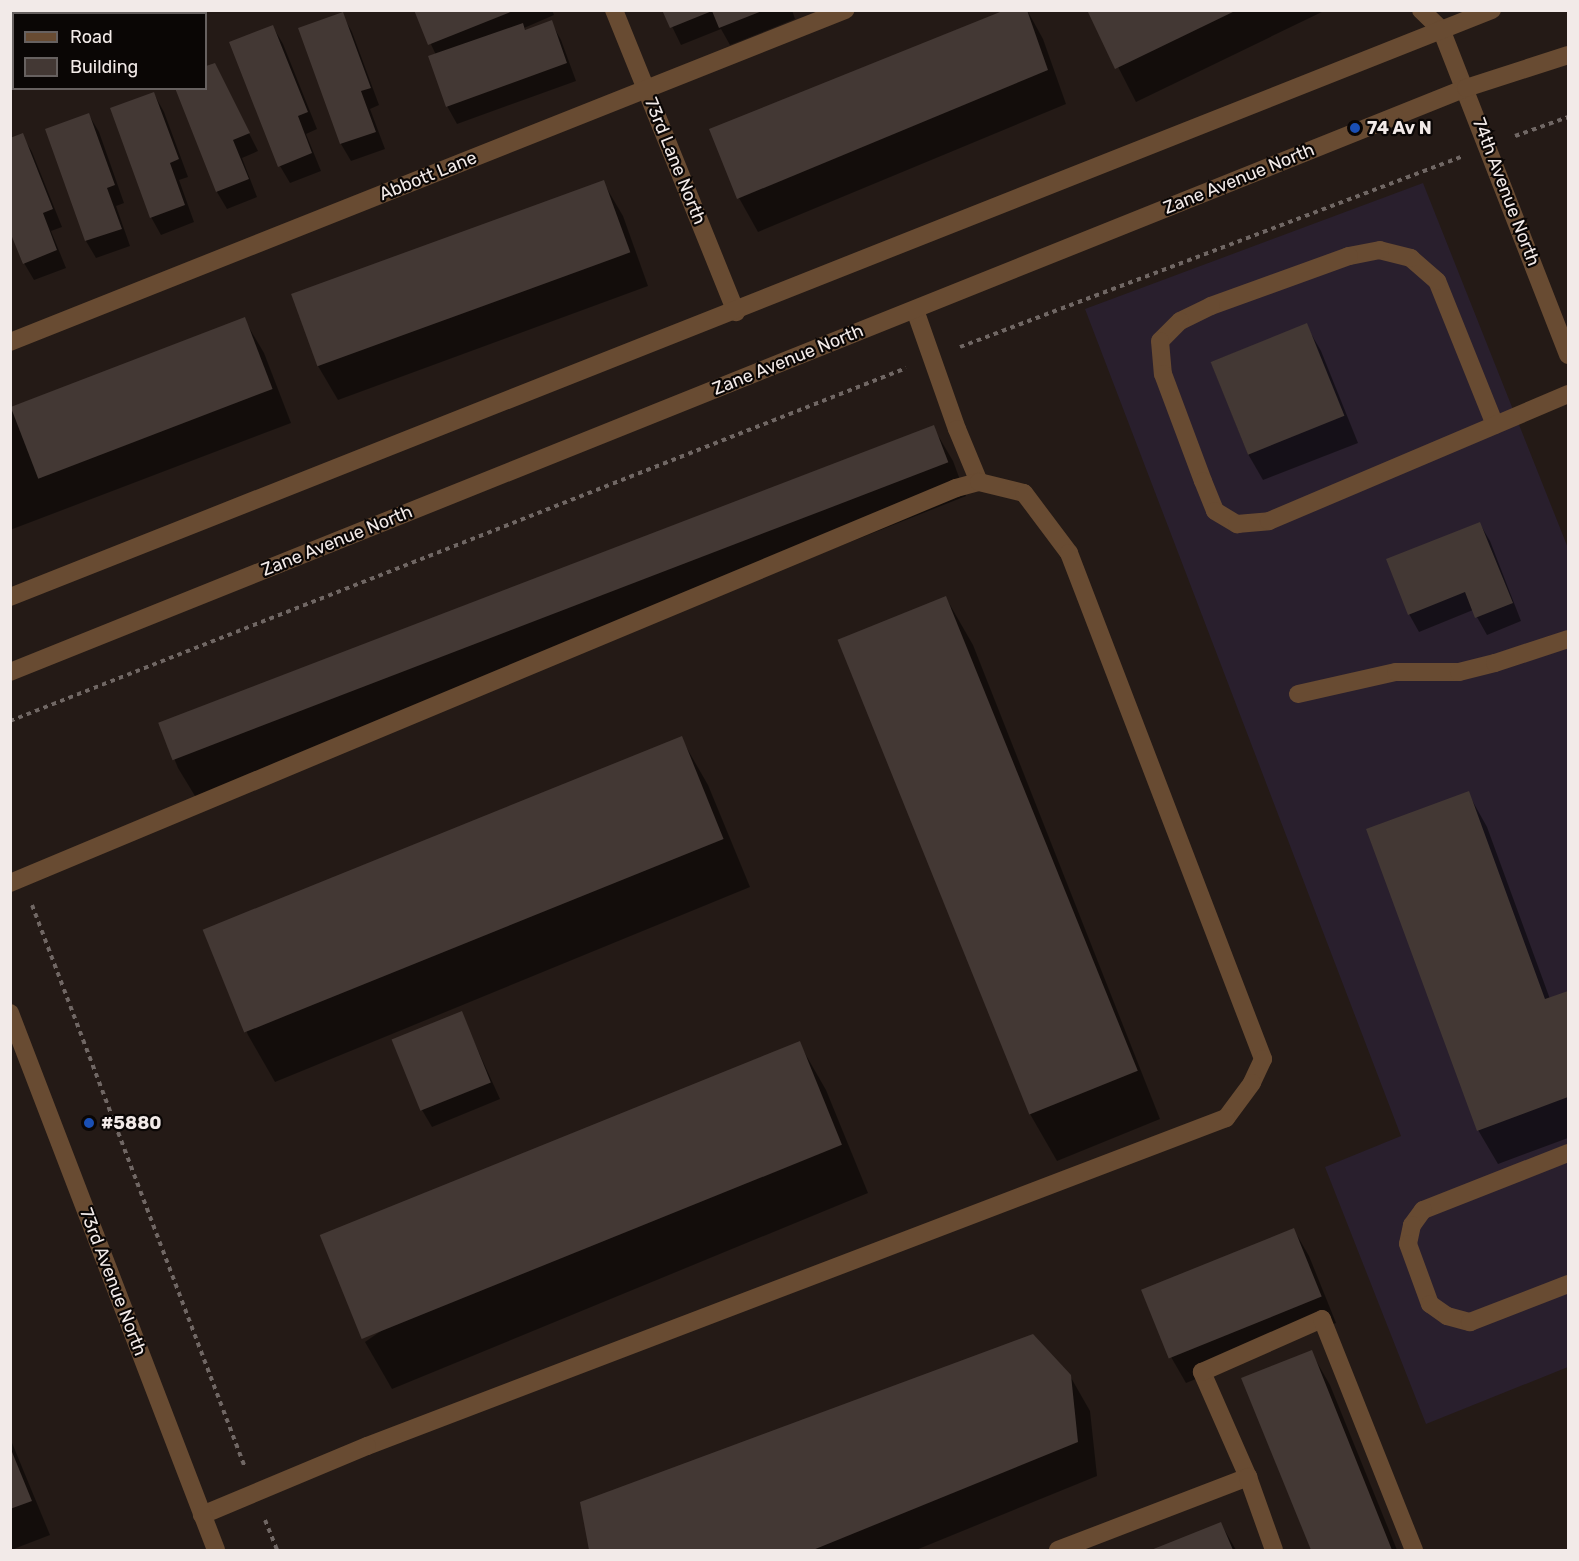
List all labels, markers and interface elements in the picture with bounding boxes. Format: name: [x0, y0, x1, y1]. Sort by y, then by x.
legend: [12, 12, 207, 90]
text: Road: [70, 26, 113, 48]
text: Building: [70, 56, 138, 78]
street label: 73rd Lane North: [640, 94, 710, 228]
street label: 74th Avenue North: [1468, 115, 1544, 269]
place label: 74 Av N: [1367, 117, 1433, 139]
marker: 74 Av N: [1348, 121, 1362, 135]
street label: Zane Avenue North: [1160, 139, 1318, 219]
street label: Abbott Lane: [376, 147, 480, 205]
street label: Zane Avenue North: [709, 320, 867, 400]
street label: Zane Avenue North: [258, 501, 416, 581]
place label: #5880: [101, 1112, 162, 1134]
marker: #5880: [82, 1116, 96, 1130]
street label: 73rd Avenue North: [75, 1205, 151, 1359]

